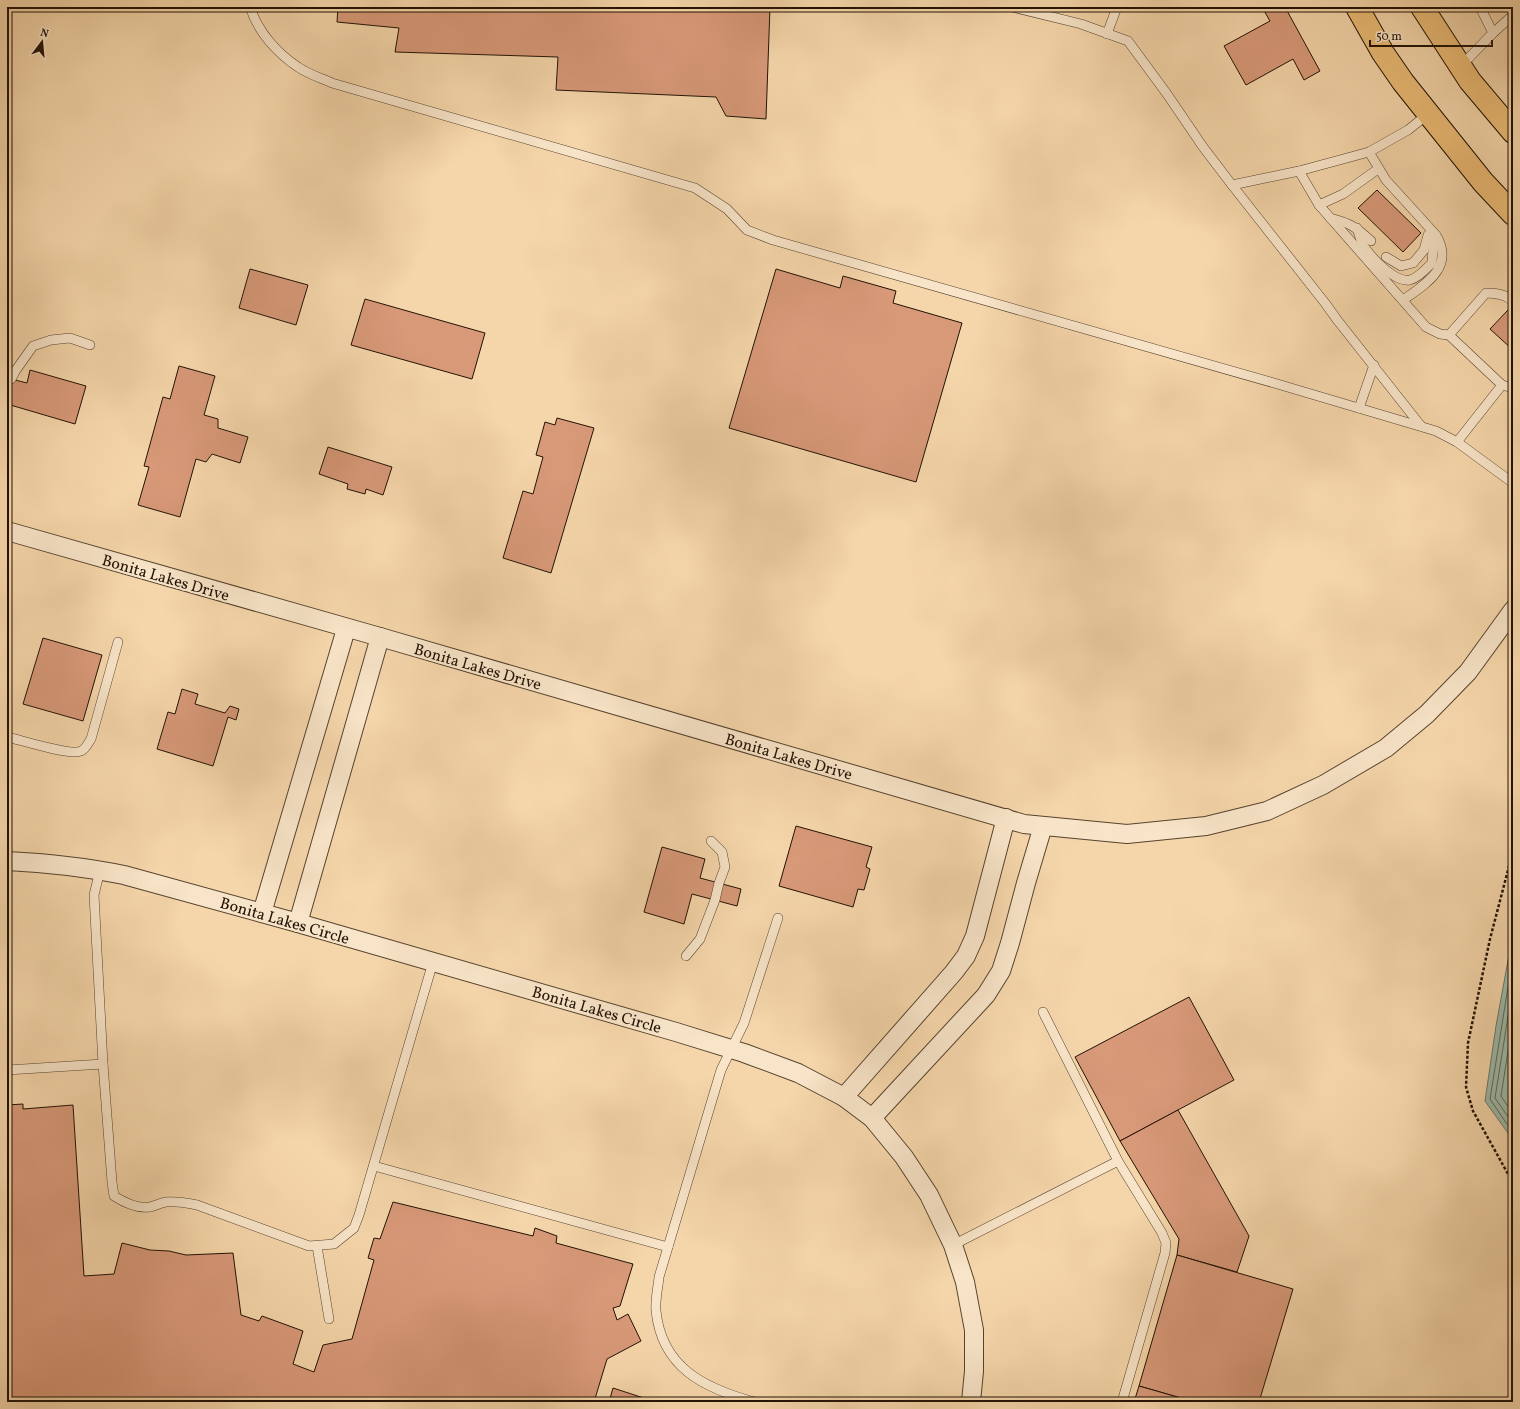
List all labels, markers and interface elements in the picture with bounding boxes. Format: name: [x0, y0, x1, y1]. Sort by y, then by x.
north arrow: [22, 22, 62, 62]
scale bar: [1370, 22, 1492, 48]
text: N: [38, 26, 50, 42]
text: 50 m: [1376, 29, 1402, 45]
street label: Bonita Lakes Drive: [99, 550, 232, 608]
street label: Bonita Lakes Drive: [411, 639, 544, 697]
street label: Bonita Lakes Drive: [722, 729, 855, 787]
street label: Bonita Lakes Circle: [217, 893, 352, 951]
street label: Bonita Lakes Circle: [529, 982, 664, 1040]

